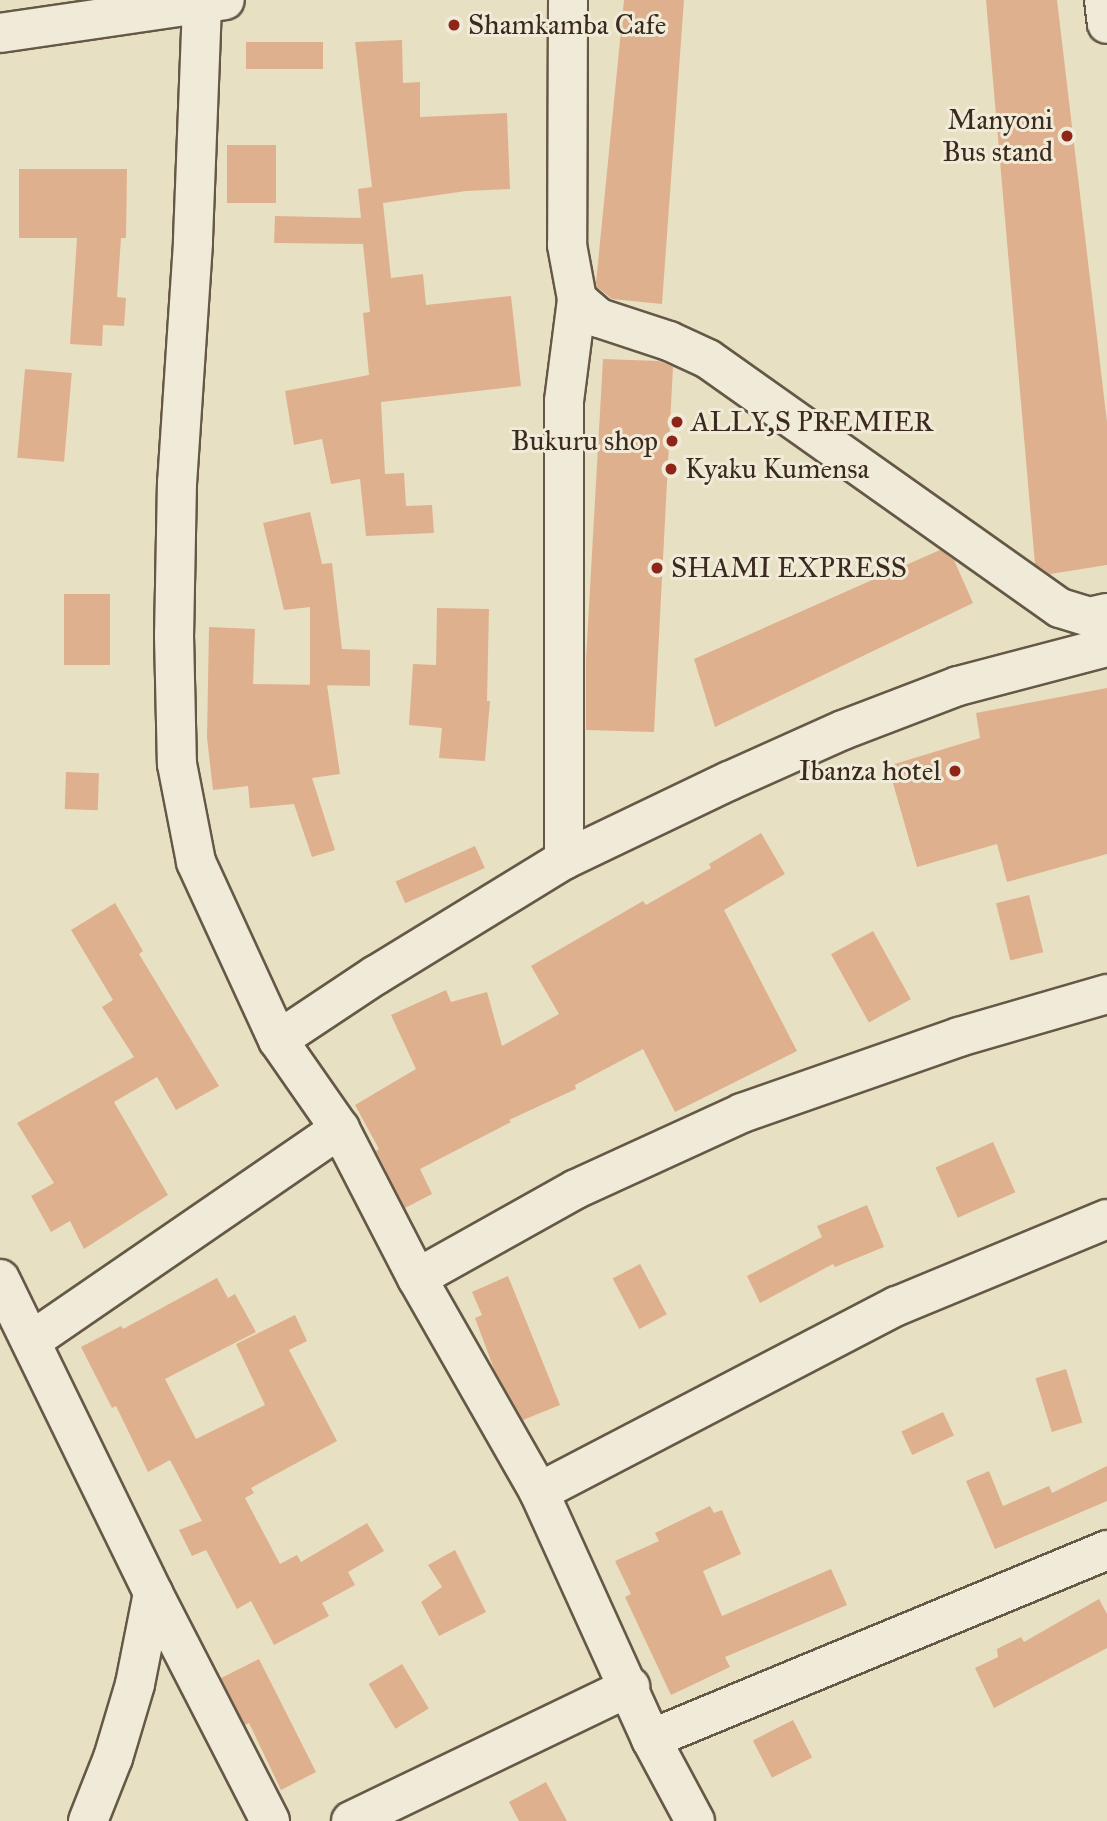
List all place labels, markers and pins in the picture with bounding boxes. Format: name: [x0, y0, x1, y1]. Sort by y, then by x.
place label: Shamkamba Cafe: [468, 8, 666, 42]
marker: Shamkamba Cafe: [446, 17, 462, 33]
place label: Manyoni Bus stand: [942, 103, 1053, 169]
marker: Manyoni Bus stand: [1059, 128, 1075, 144]
place label: ALLY,S PREMIER: [691, 405, 933, 439]
marker: ALLY,S PREMIER: [669, 414, 685, 430]
place label: Bukuru shop: [511, 424, 658, 458]
marker: Bukuru shop: [664, 433, 680, 449]
place label: Kyaku Kumensa: [685, 452, 869, 486]
marker: Kyaku Kumensa: [663, 461, 679, 477]
place label: SHAMI EXPRESS: [671, 551, 907, 585]
marker: SHAMI EXPRESS: [649, 560, 665, 576]
place label: Ibanza hotel: [799, 754, 941, 788]
marker: Ibanza hotel: [947, 763, 963, 779]

